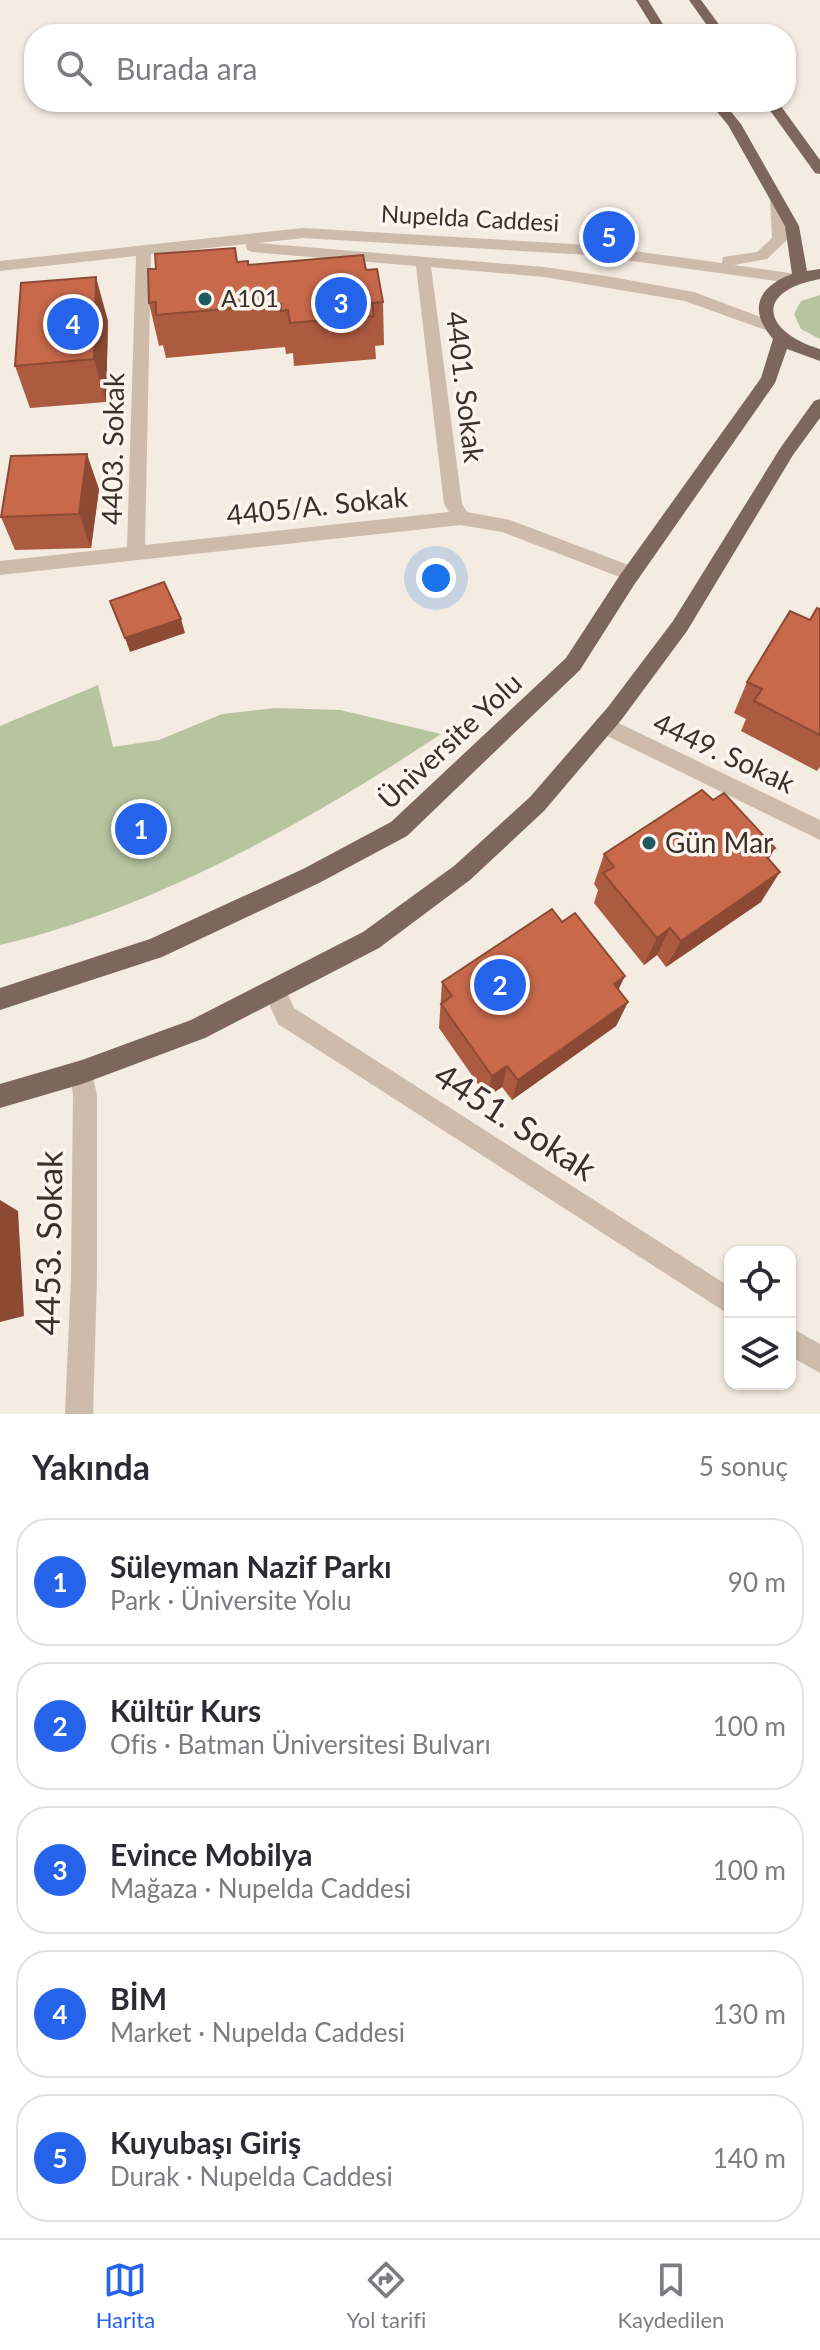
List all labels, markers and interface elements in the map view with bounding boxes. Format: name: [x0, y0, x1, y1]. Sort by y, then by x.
search box: [24, 24, 796, 112]
icon: search: [52, 46, 96, 90]
text: Burada ara: [116, 50, 257, 86]
street label: Nupelda Caddesi: [380, 198, 560, 237]
pin: 5: [583, 207, 635, 267]
pin: 3: [315, 273, 367, 333]
place label: A101: [221, 283, 279, 312]
marker: A101: [196, 290, 214, 308]
pin: 4: [47, 294, 99, 354]
street label: 4401. Sokak: [440, 309, 492, 465]
street label: 4403. Sokak: [94, 372, 130, 525]
street label: 4405/A. Sokak: [225, 479, 410, 531]
your location: [416, 558, 456, 598]
street label: Üniversite Yolu: [371, 665, 528, 815]
street label: 4449. Sokak: [648, 705, 801, 800]
pin: 1: [115, 799, 167, 859]
place label: Gün Mar: [665, 825, 773, 859]
marker: Gün Mar: [640, 834, 658, 852]
pin: 2: [474, 955, 526, 1015]
street label: 4451. Sokak: [427, 1053, 605, 1189]
street label: 4453. Sokak: [25, 1150, 70, 1336]
map controls: [724, 1246, 796, 1390]
button: locate: [724, 1246, 796, 1318]
button: layers: [724, 1318, 796, 1390]
text: Yakında: [32, 1446, 150, 1487]
text: 5 sonuç: [699, 1450, 788, 1482]
text: Süleyman Nazif Parkı: [110, 1548, 392, 1584]
text: 1: [52, 1566, 68, 1598]
text: 90 m: [728, 1566, 786, 1598]
text: Park · Üniversite Yolu: [110, 1584, 351, 1616]
text: Kültür Kurs: [110, 1692, 261, 1728]
text: 2: [52, 1710, 68, 1742]
text: 100 m: [713, 1710, 786, 1742]
text: Ofis · Batman Üniversitesi Bulvarı: [110, 1728, 491, 1760]
text: Evince Mobilya: [110, 1836, 313, 1872]
text: 3: [52, 1854, 68, 1886]
text: 100 m: [713, 1854, 786, 1886]
text: Mağaza · Nupelda Caddesi: [110, 1872, 411, 1904]
text: BİM: [110, 1980, 167, 2016]
text: 4: [52, 1998, 68, 2030]
text: 130 m: [713, 1998, 786, 2030]
text: Market · Nupelda Caddesi: [110, 2016, 405, 2048]
text: Kuyubaşı Giriş: [110, 2124, 301, 2160]
text: 5: [52, 2142, 68, 2174]
text: 140 m: [713, 2142, 786, 2174]
text: Durak · Nupelda Caddesi: [110, 2160, 393, 2192]
tab: Harita: [96, 2258, 155, 2333]
tab: Yol tarifi: [346, 2258, 426, 2333]
tab: Kaydedilen: [617, 2258, 724, 2333]

